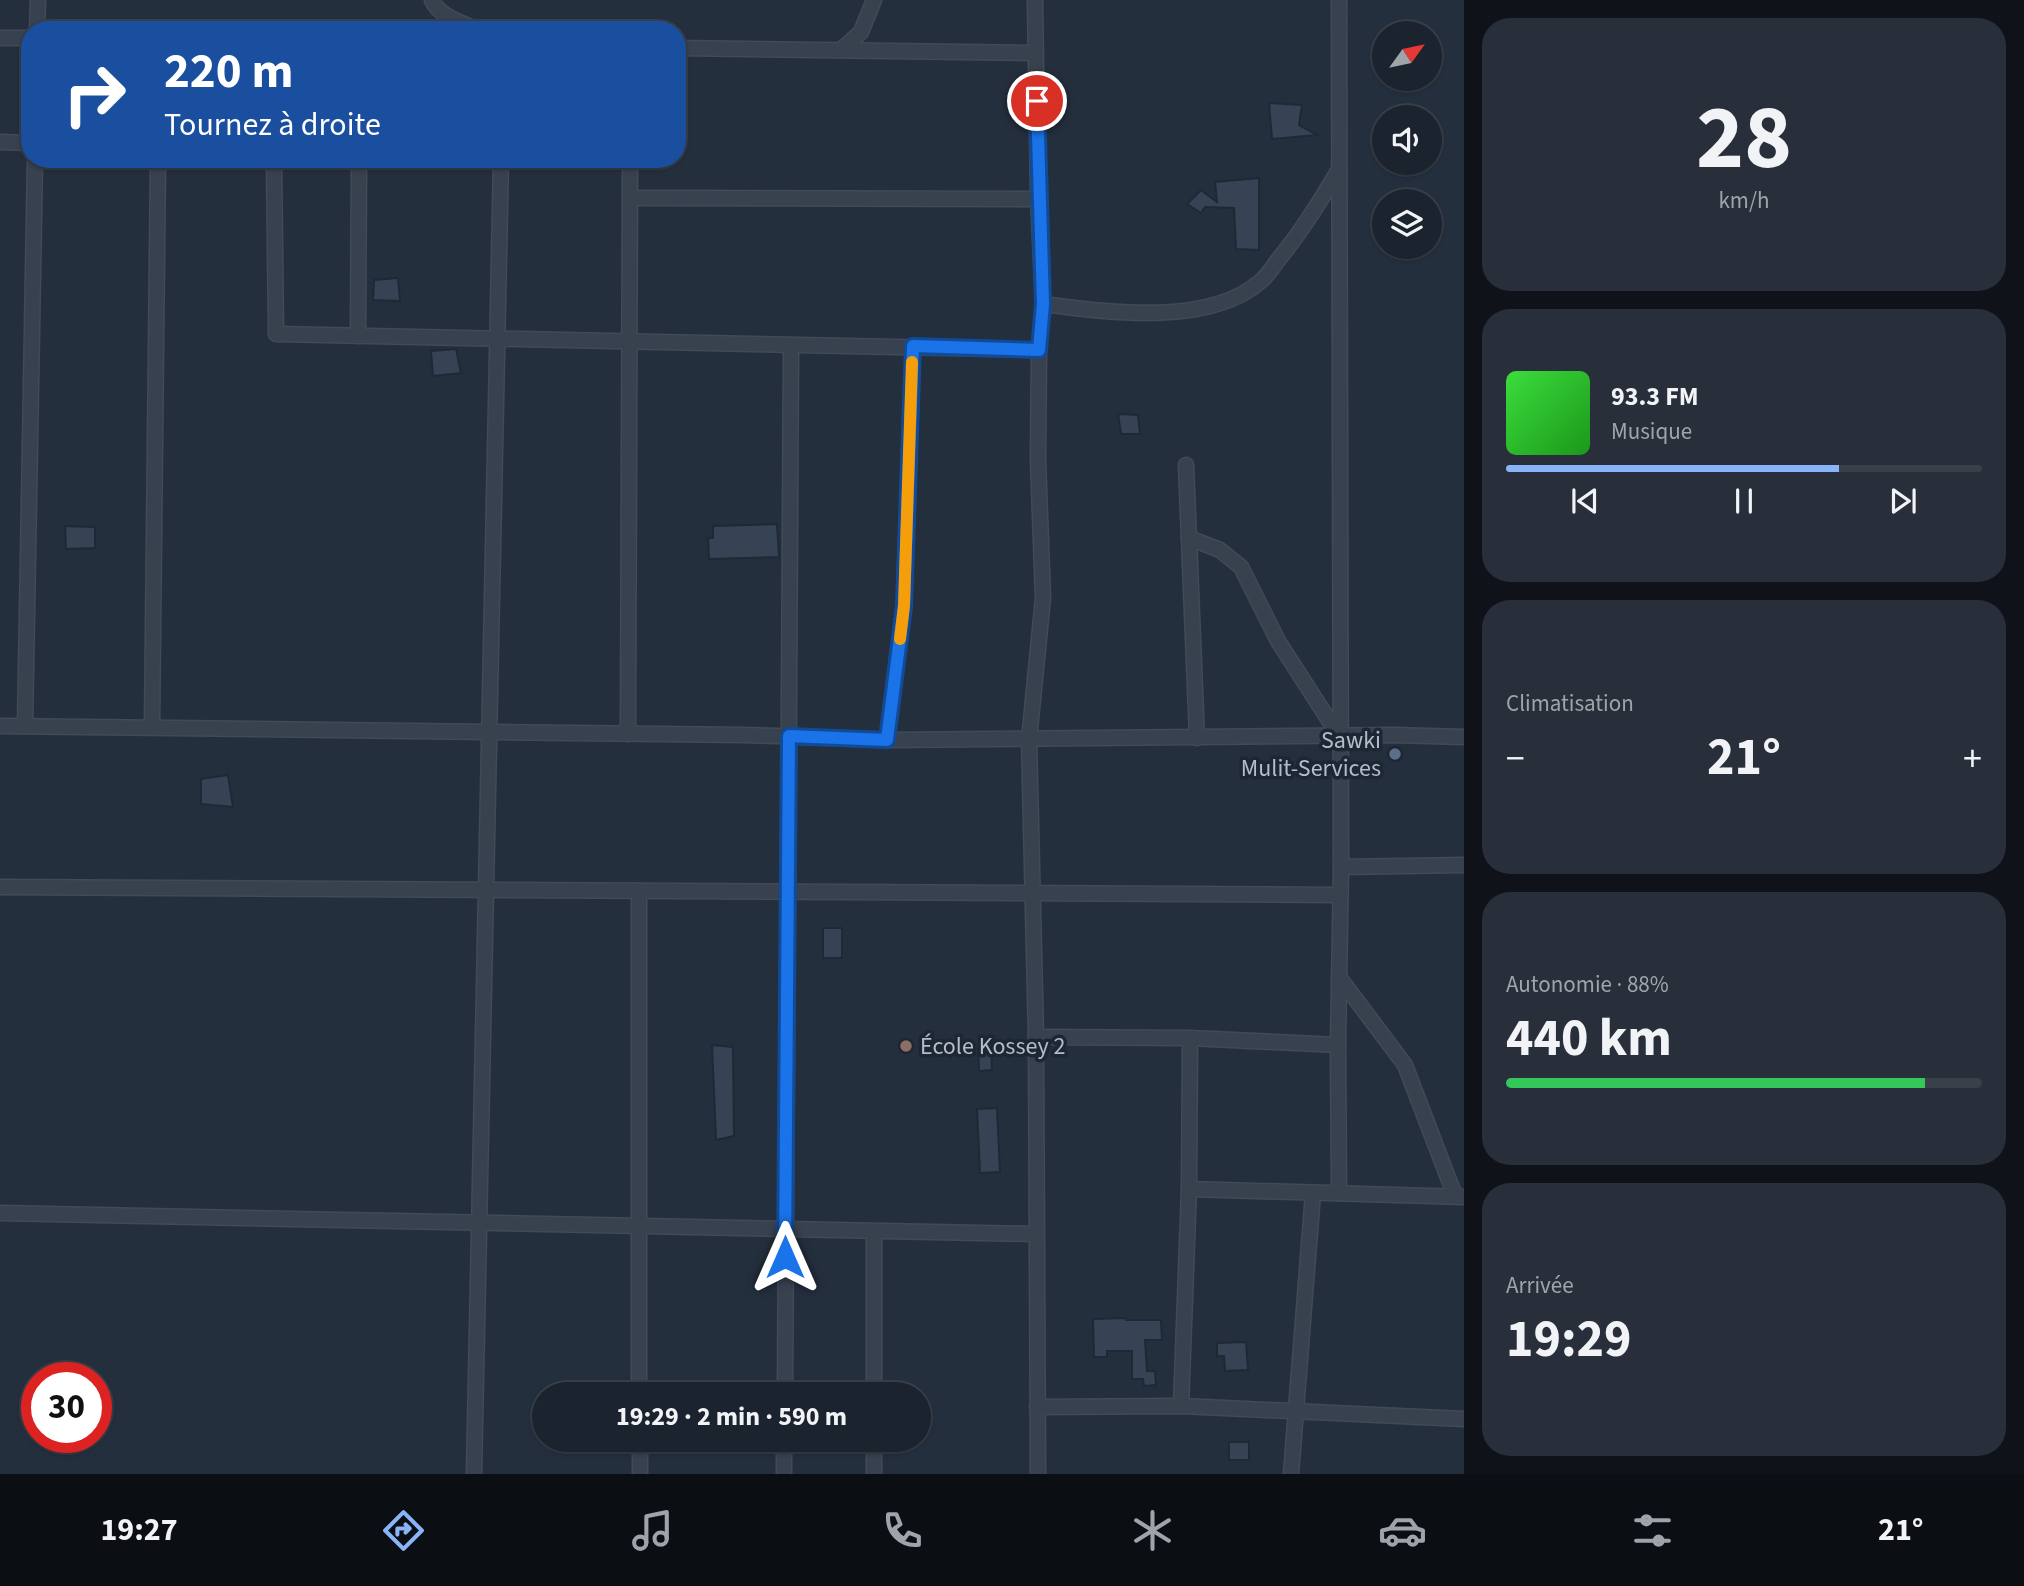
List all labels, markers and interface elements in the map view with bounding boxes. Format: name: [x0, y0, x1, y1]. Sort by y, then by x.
north arrow: [1372, 21, 1442, 91]
map controls: [1372, 21, 1442, 259]
text: 220 m: [164, 37, 293, 107]
icon: right: [49, 49, 140, 140]
pin: [1007, 71, 1067, 131]
text: 28: [1696, 74, 1792, 203]
icon: arrive: [1018, 82, 1056, 120]
text: Tournez à droite: [164, 102, 381, 148]
button: sound: [1372, 105, 1442, 175]
text: km/h: [1718, 184, 1770, 217]
button: layers: [1372, 189, 1442, 259]
text: 93.3 FM: [1611, 378, 1699, 415]
text: Musique: [1611, 415, 1692, 448]
icon: previous: [1566, 482, 1604, 520]
icon: pause: [1725, 482, 1763, 520]
icon: next: [1884, 482, 1922, 520]
text: Climatisation: [1506, 687, 1634, 720]
text: 21°: [1707, 721, 1781, 795]
place label: Sawki Mulit-Services: [1241, 723, 1381, 786]
text: −: [1506, 732, 1525, 786]
text: +: [1963, 732, 1982, 786]
marker: Sawki Mulit-Services: [1387, 746, 1403, 762]
text: Autonomie · 88%: [1506, 968, 1669, 1001]
text: 440 km: [1506, 1002, 1672, 1076]
place label: École Kossey 2: [920, 1029, 1065, 1064]
marker: École Kossey 2: [898, 1038, 914, 1054]
position arrow: [748, 1220, 822, 1294]
text: Arrivée: [1506, 1269, 1574, 1302]
text: 19:29: [1506, 1303, 1631, 1377]
speed limit sign: 30: [21, 1362, 112, 1453]
text: 19:29 · 2 min · 590 m: [616, 1398, 847, 1435]
icon: directions: [379, 1506, 428, 1555]
icon: music: [628, 1506, 677, 1555]
icon: phone: [878, 1506, 927, 1555]
icon: climate: [1128, 1506, 1177, 1555]
icon: car: [1378, 1506, 1427, 1555]
icon: filters: [1628, 1506, 1677, 1555]
text: 19:27: [100, 1507, 178, 1553]
text: 21°: [1878, 1507, 1923, 1553]

